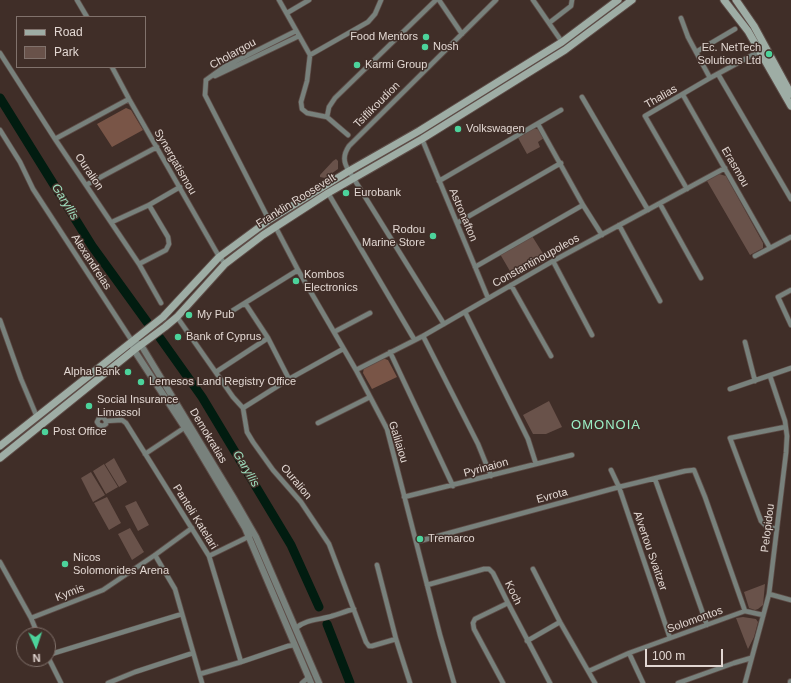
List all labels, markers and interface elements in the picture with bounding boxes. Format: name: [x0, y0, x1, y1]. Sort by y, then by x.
legend: [16, 16, 146, 68]
text: Road: [54, 25, 83, 39]
place label: Food Mentors: [350, 30, 418, 44]
marker: Food Mentors: [421, 32, 431, 42]
street label: Cholargou: [208, 36, 258, 72]
place label: Nosh: [433, 40, 459, 54]
place label: Ec. NetTech Solutions Ltd: [697, 41, 761, 67]
marker: Nosh: [420, 42, 430, 52]
text: Park: [54, 45, 79, 59]
marker: Ec. NetTech Solutions Ltd: [764, 49, 774, 59]
place label: Karmi Group: [365, 58, 427, 72]
marker: Karmi Group: [352, 60, 362, 70]
street label: Tsiflikoudion: [351, 79, 403, 131]
street label: Thalias: [642, 82, 680, 112]
place label: Volkswagen: [466, 122, 525, 136]
marker: Volkswagen: [453, 124, 463, 134]
street label: Synergatismou: [151, 127, 199, 197]
street label: Erasmou: [718, 145, 752, 189]
street label: Ouralion: [72, 151, 106, 193]
street label: Franklin Roosevelt: [254, 171, 338, 231]
water label: Garyllis: [48, 181, 82, 223]
place label: Eurobank: [354, 186, 401, 200]
street label: Astronafton: [446, 187, 480, 243]
marker: Eurobank: [341, 188, 351, 198]
place label: Rodou Marine Store: [362, 223, 425, 249]
marker: Rodou Marine Store: [428, 231, 438, 241]
street label: Alexandreias: [68, 232, 114, 292]
street label: Constantinoupoleos: [490, 232, 582, 290]
place label: Kombos Electronics: [304, 268, 358, 294]
marker: Kombos Electronics: [291, 276, 301, 286]
place label: My Pub: [197, 308, 234, 322]
marker: My Pub: [184, 310, 194, 320]
place label: Bank of Cyprus: [186, 330, 261, 344]
marker: Bank of Cyprus: [173, 332, 183, 342]
place label: Alpha Bank: [64, 365, 120, 379]
marker: Alpha Bank: [123, 367, 133, 377]
place label: Lemesos Land Registry Office: [149, 375, 296, 389]
marker: Lemesos Land Registry Office: [136, 377, 146, 387]
place label: Social Insurance Limassol: [97, 393, 178, 419]
marker: Social Insurance Limassol: [84, 401, 94, 411]
street label: Demokratias: [186, 406, 230, 466]
district label: OMONOIA: [571, 417, 641, 433]
street label: Galilaiou: [385, 420, 411, 464]
place label: Post Office: [53, 425, 107, 439]
marker: Post Office: [40, 427, 50, 437]
water label: Garyllis: [230, 448, 262, 490]
street label: Pyrinaion: [462, 456, 510, 480]
street label: Ouralion: [278, 462, 314, 502]
street label: Panteli Katelari: [170, 482, 220, 552]
street label: Evrota: [535, 486, 569, 506]
street label: Pelopidou: [758, 503, 778, 553]
street label: Alvertou Svaitzer: [630, 510, 670, 592]
place label: Tremarco: [428, 532, 475, 546]
marker: Tremarco: [415, 534, 425, 544]
place label: Nicos Solomonides Arena: [73, 551, 169, 577]
marker: Nicos Solomonides Arena: [60, 559, 70, 569]
street label: Koch: [502, 579, 524, 607]
street label: Kymis: [54, 581, 86, 605]
street label: Solomontos: [665, 604, 725, 636]
north arrow: [16, 627, 56, 667]
scale bar: [647, 641, 725, 667]
text: 100 m: [652, 649, 685, 663]
text: N: [32, 652, 41, 664]

